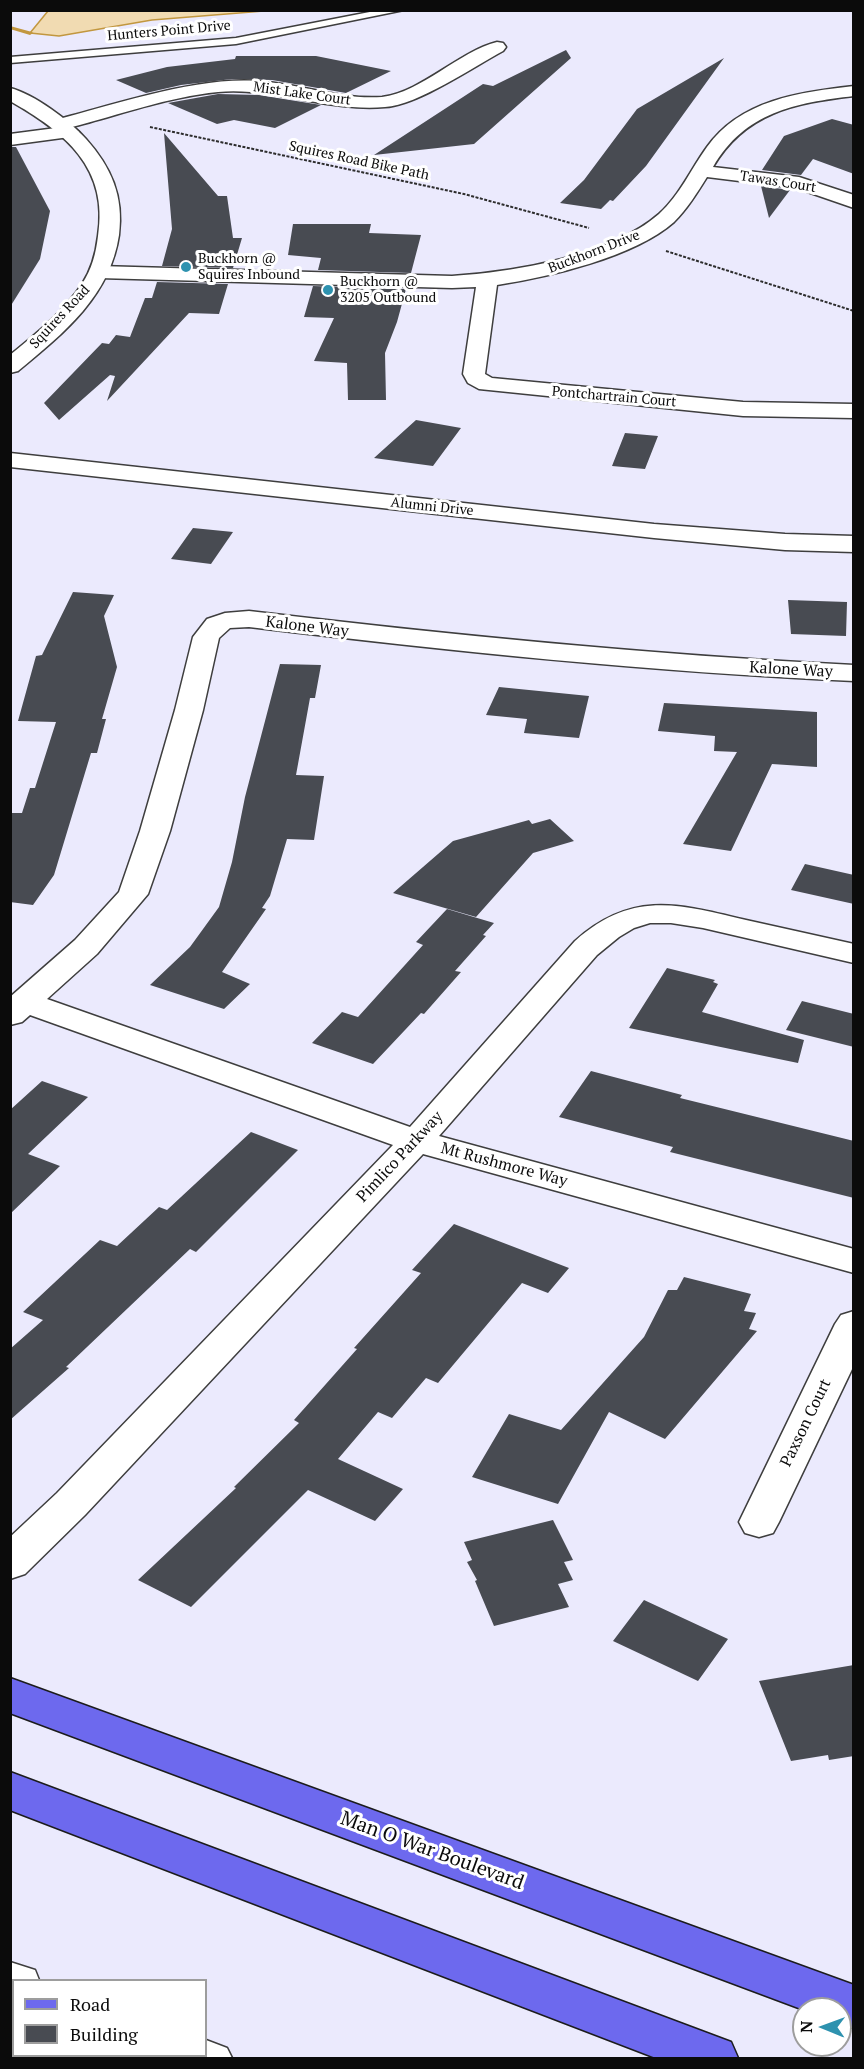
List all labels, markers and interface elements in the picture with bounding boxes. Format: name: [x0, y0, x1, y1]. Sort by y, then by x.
street label: Hunters Point Drive: [107, 17, 231, 45]
street label: Mist Lake Court: [252, 79, 352, 109]
street label: Squires Road Bike Path: [287, 138, 431, 184]
street label: Tawas Court: [739, 168, 817, 196]
street label: Buckhorn Drive: [546, 227, 642, 277]
place label: Buckhorn @ Squires Inbound: [198, 251, 300, 284]
marker: Buckhorn @ Squires Inbound: [179, 260, 193, 274]
place label: Buckhorn @ 3205 Outbound: [340, 274, 436, 306]
street label: Squires Road: [26, 282, 94, 352]
marker: Buckhorn @ 3205 Outbound: [321, 283, 335, 297]
street label: Pontchartrain Court: [551, 383, 677, 411]
street label: Alumni Drive: [390, 494, 474, 520]
street label: Kalone Way: [264, 612, 350, 642]
street label: Kalone Way: [749, 658, 833, 682]
street label: Pimlico Parkway: [353, 1107, 447, 1207]
street label: Mt Rushmore Way: [439, 1139, 569, 1191]
street label: Paxson Court: [777, 1376, 835, 1470]
street label: Man O War Boulevard: [337, 1807, 527, 1895]
legend: [12, 1979, 207, 2057]
text: Road: [70, 1992, 110, 2016]
north arrow: [792, 1997, 852, 2057]
text: N: [795, 2020, 817, 2033]
text: Building: [70, 2022, 138, 2046]

